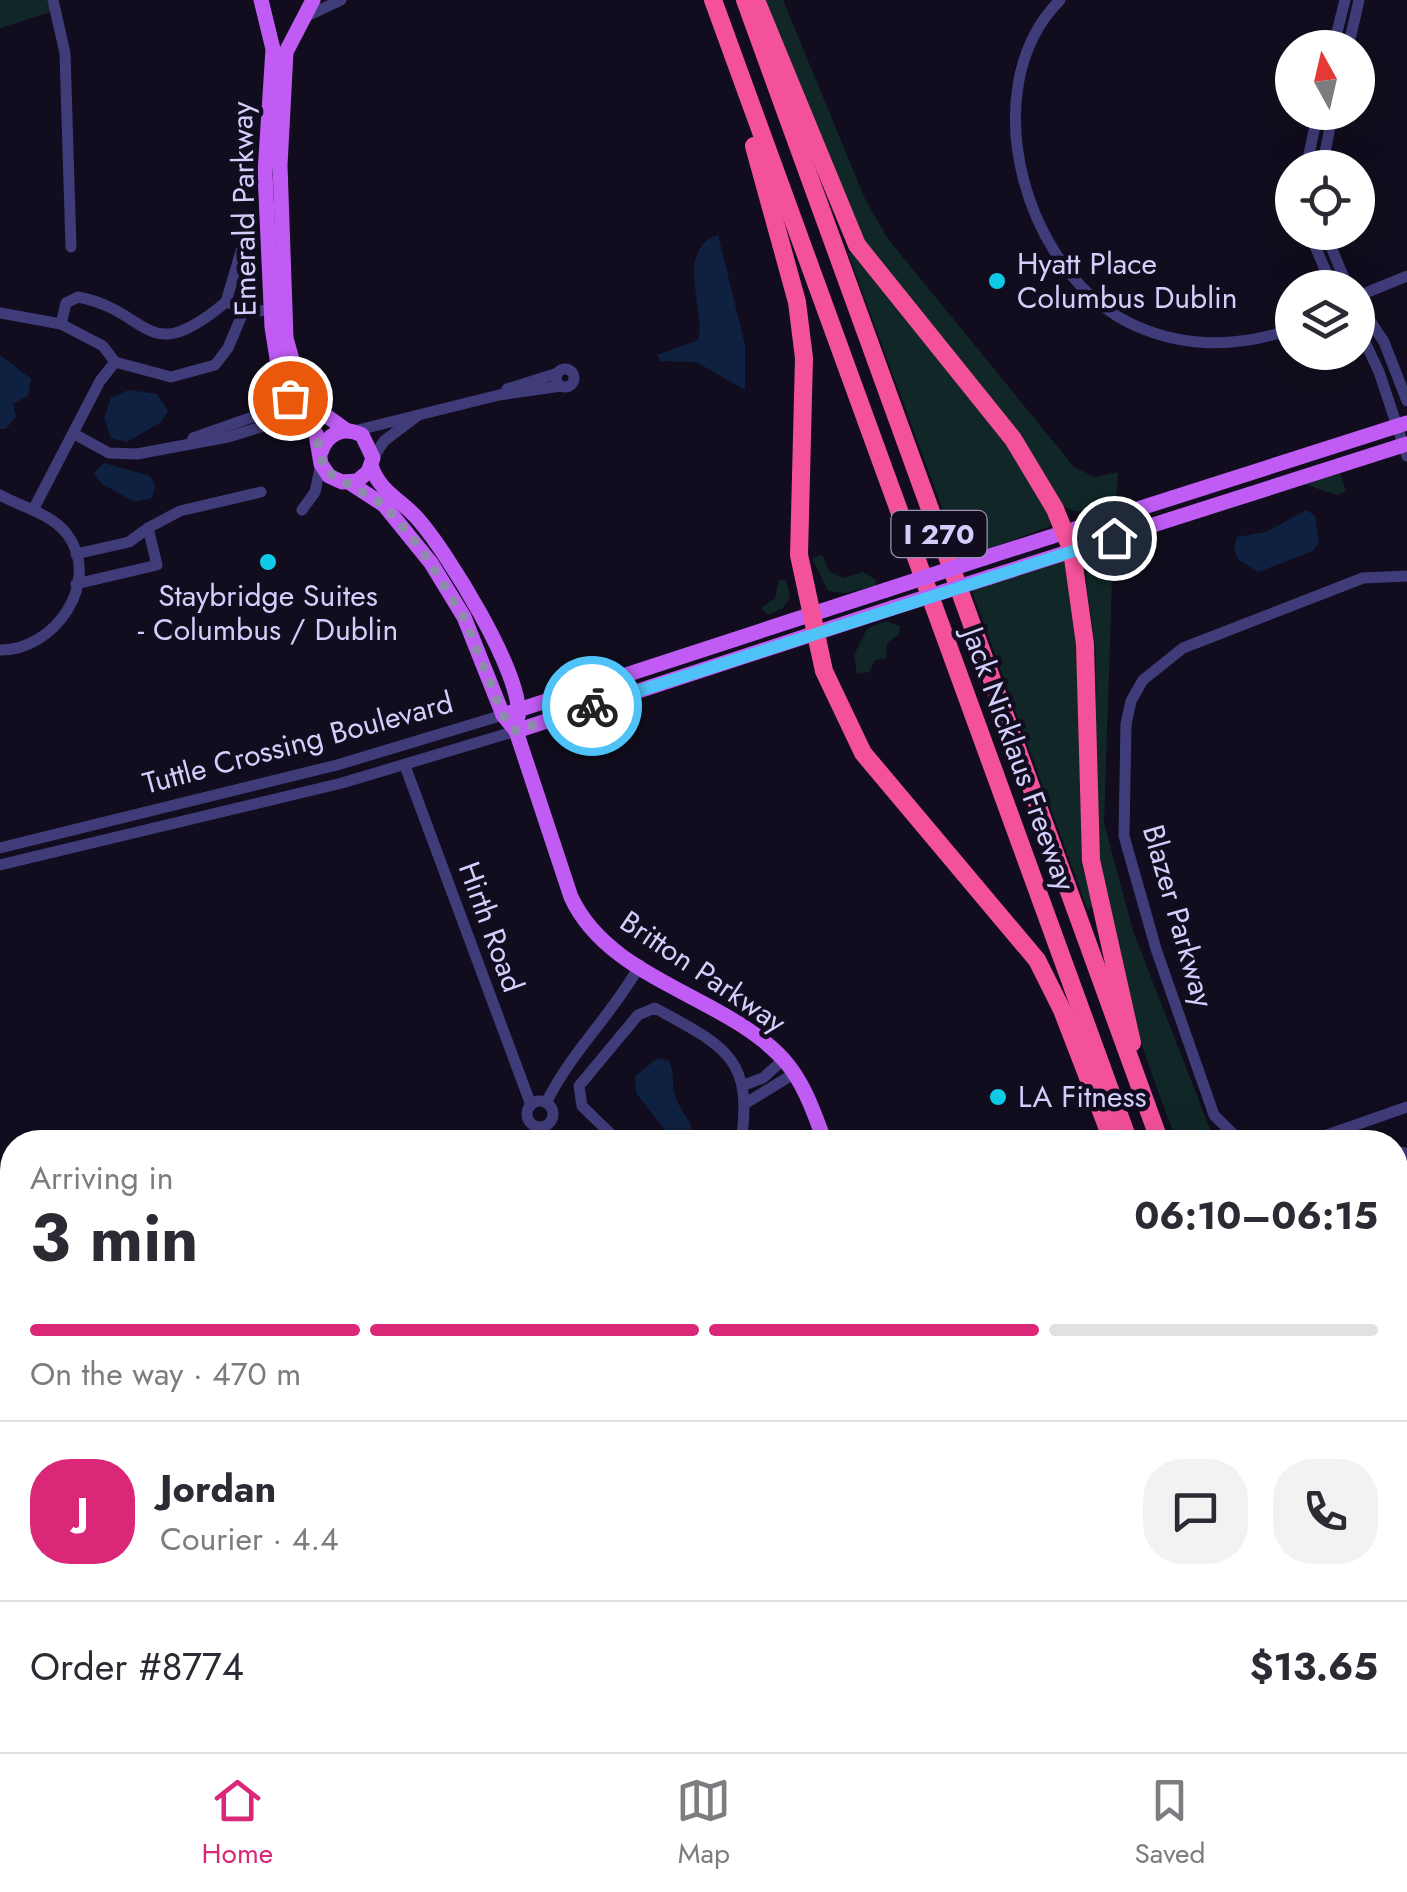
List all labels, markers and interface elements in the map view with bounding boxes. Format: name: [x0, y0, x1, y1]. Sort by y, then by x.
north arrow: [1275, 30, 1375, 130]
map controls: [1275, 30, 1375, 370]
street label: Emerald Parkway: [220, 100, 267, 317]
button: locate: [1275, 150, 1375, 250]
place label: Hyatt Place Columbus Dublin: [1017, 242, 1238, 319]
marker: Hyatt Place Columbus Dublin: [986, 270, 1008, 292]
button: layers: [1275, 270, 1375, 370]
pin: [248, 356, 333, 441]
icon: bag: [263, 371, 318, 426]
pin: [1072, 496, 1157, 581]
road number: I 270: [892, 511, 986, 557]
icon: home: [1087, 511, 1142, 566]
marker: Staybridge Suites - Columbus / Dublin: [257, 551, 279, 573]
place label: Staybridge Suites - Columbus / Dublin: [138, 574, 398, 651]
street label: Jack Nicklaus Freeway: [950, 617, 1087, 897]
courier: [542, 656, 642, 756]
icon: bike: [565, 679, 620, 734]
street label: Tuttle Crossing Boulevard: [138, 680, 458, 805]
street label: Blazer Parkway: [1132, 820, 1225, 1013]
street label: Hirth Road: [448, 855, 535, 998]
street label: Britton Parkway: [612, 900, 796, 1044]
place label: LA Fitness: [1018, 1075, 1147, 1118]
marker: LA Fitness: [987, 1086, 1009, 1108]
text: Arriving in: [30, 1155, 174, 1201]
text: 06:10–06:15: [1134, 1188, 1378, 1243]
text: 3 min: [30, 1191, 198, 1285]
text: On the way · 470 m: [30, 1351, 301, 1397]
button: chat: [1143, 1459, 1248, 1564]
button: phone: [1273, 1459, 1378, 1564]
text: Jordan: [160, 1461, 276, 1516]
text: J: [76, 1484, 89, 1539]
text: Courier · 4.4: [160, 1516, 339, 1562]
text: Order #8774: [30, 1639, 244, 1694]
text: $13.65: [1250, 1639, 1378, 1694]
tab: Home: [202, 1773, 273, 1874]
tab: Map: [676, 1773, 731, 1874]
tab: Saved: [1134, 1773, 1205, 1874]

